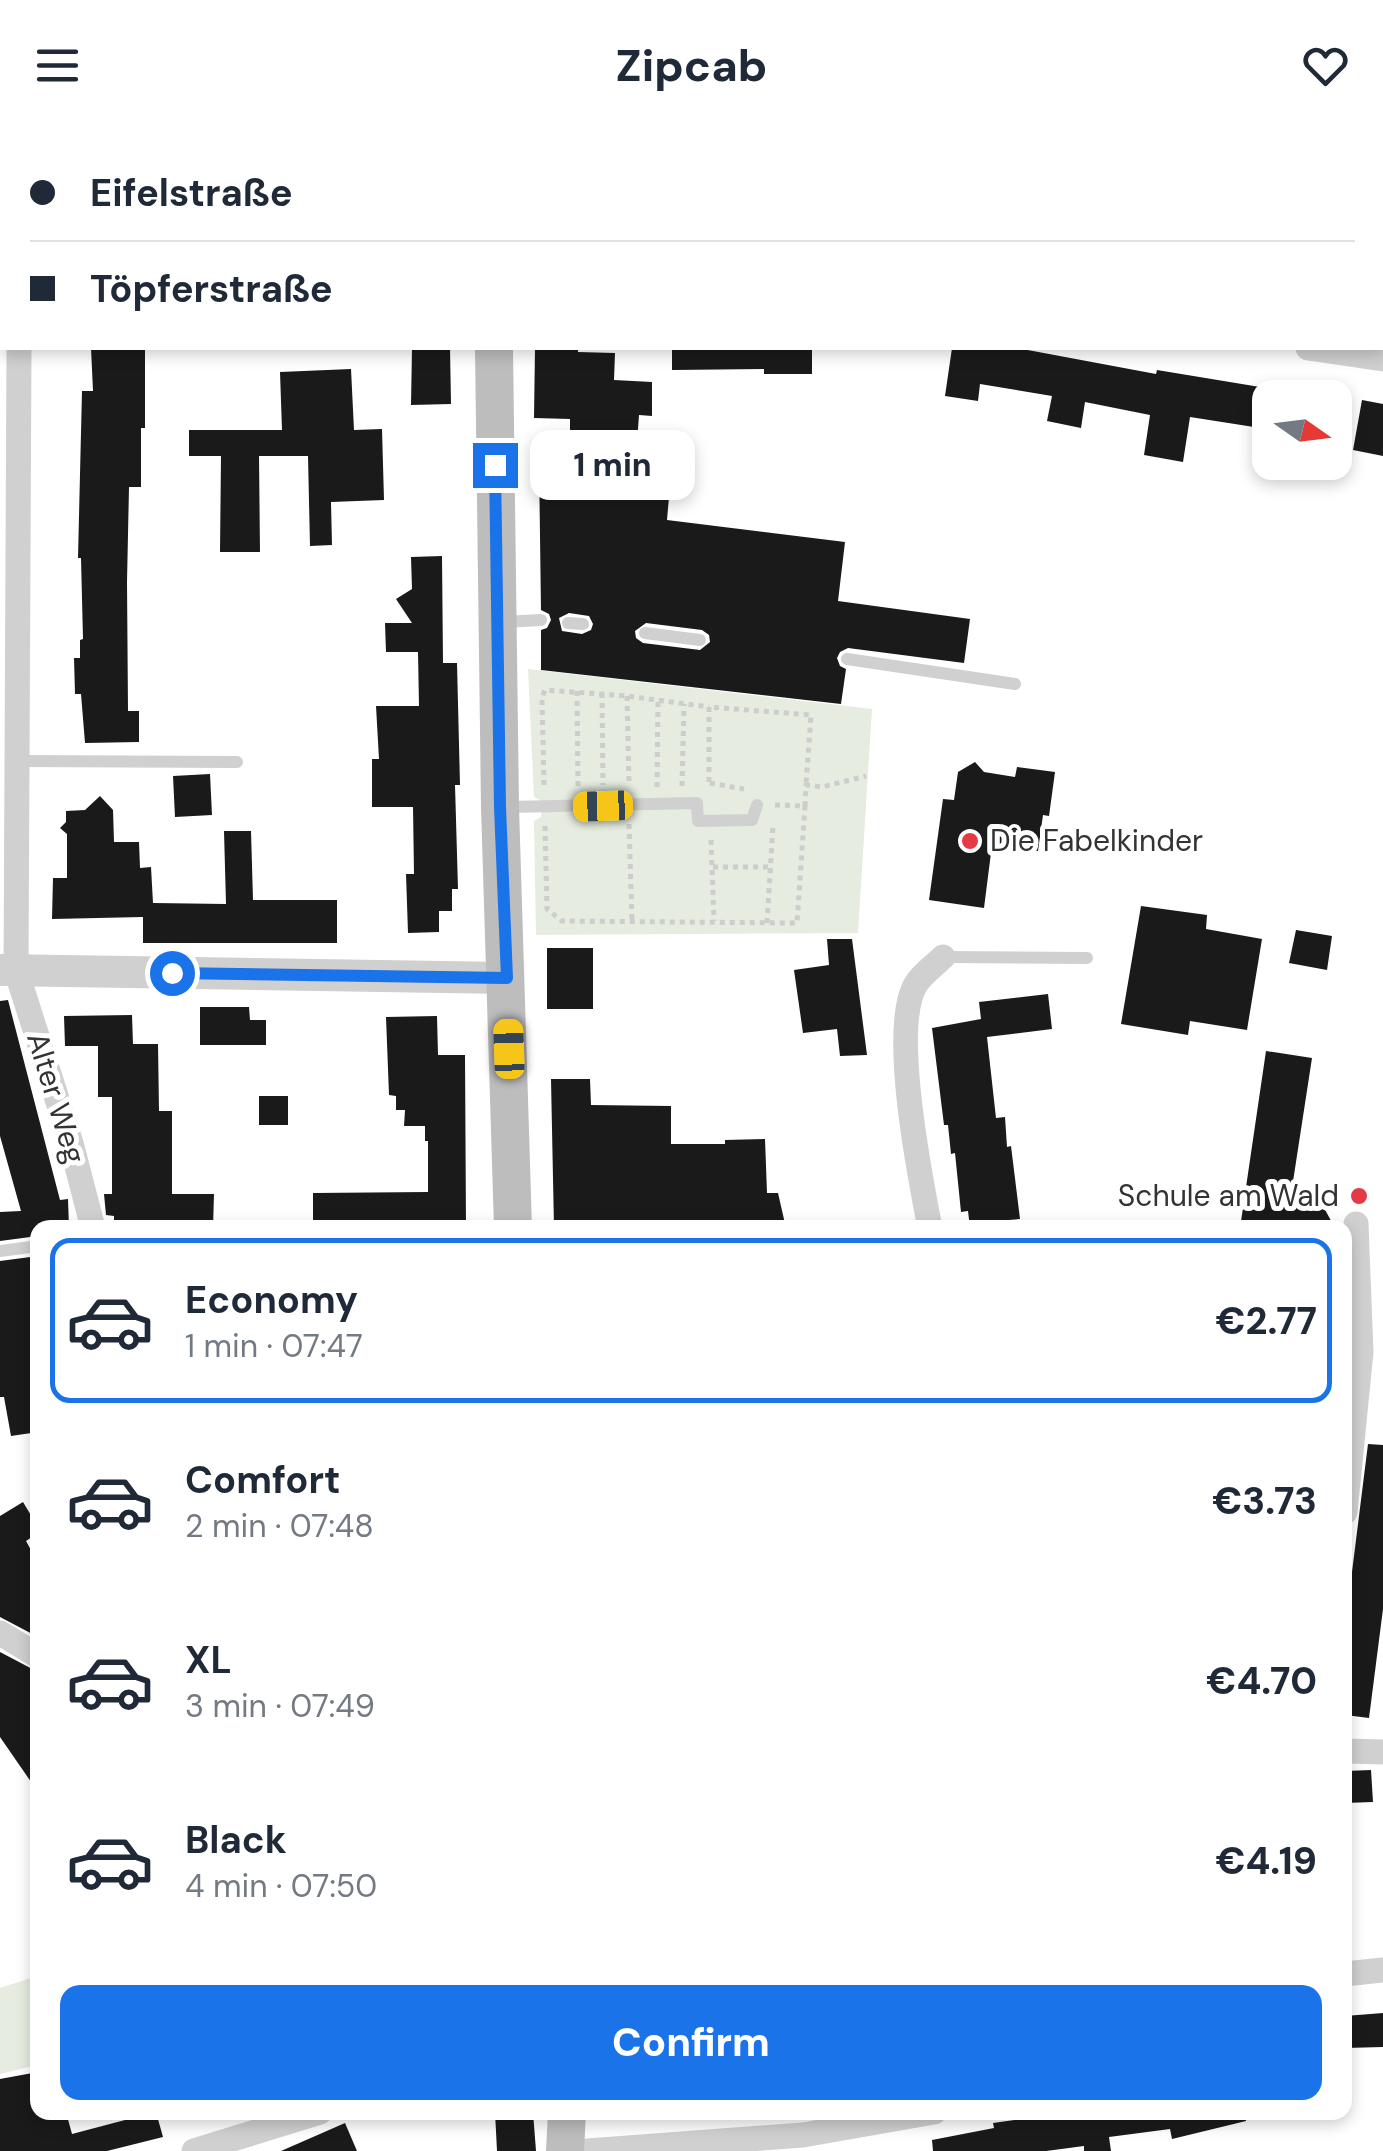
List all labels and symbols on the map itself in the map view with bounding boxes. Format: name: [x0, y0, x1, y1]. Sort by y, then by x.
north arrow: [1252, 380, 1352, 480]
callout: 1 min: [530, 430, 695, 500]
route end: [473, 443, 518, 488]
car: [572, 790, 634, 822]
place label: Die Fabelkinder: [990, 821, 1203, 860]
marker: Die Fabelkinder: [959, 830, 981, 852]
route start: [150, 951, 195, 996]
car: [493, 1018, 525, 1080]
street label: Alter Weg: [18, 1027, 95, 1168]
place label: Schule am Wald: [1118, 1176, 1339, 1215]
marker: Schule am Wald: [1348, 1185, 1370, 1207]

